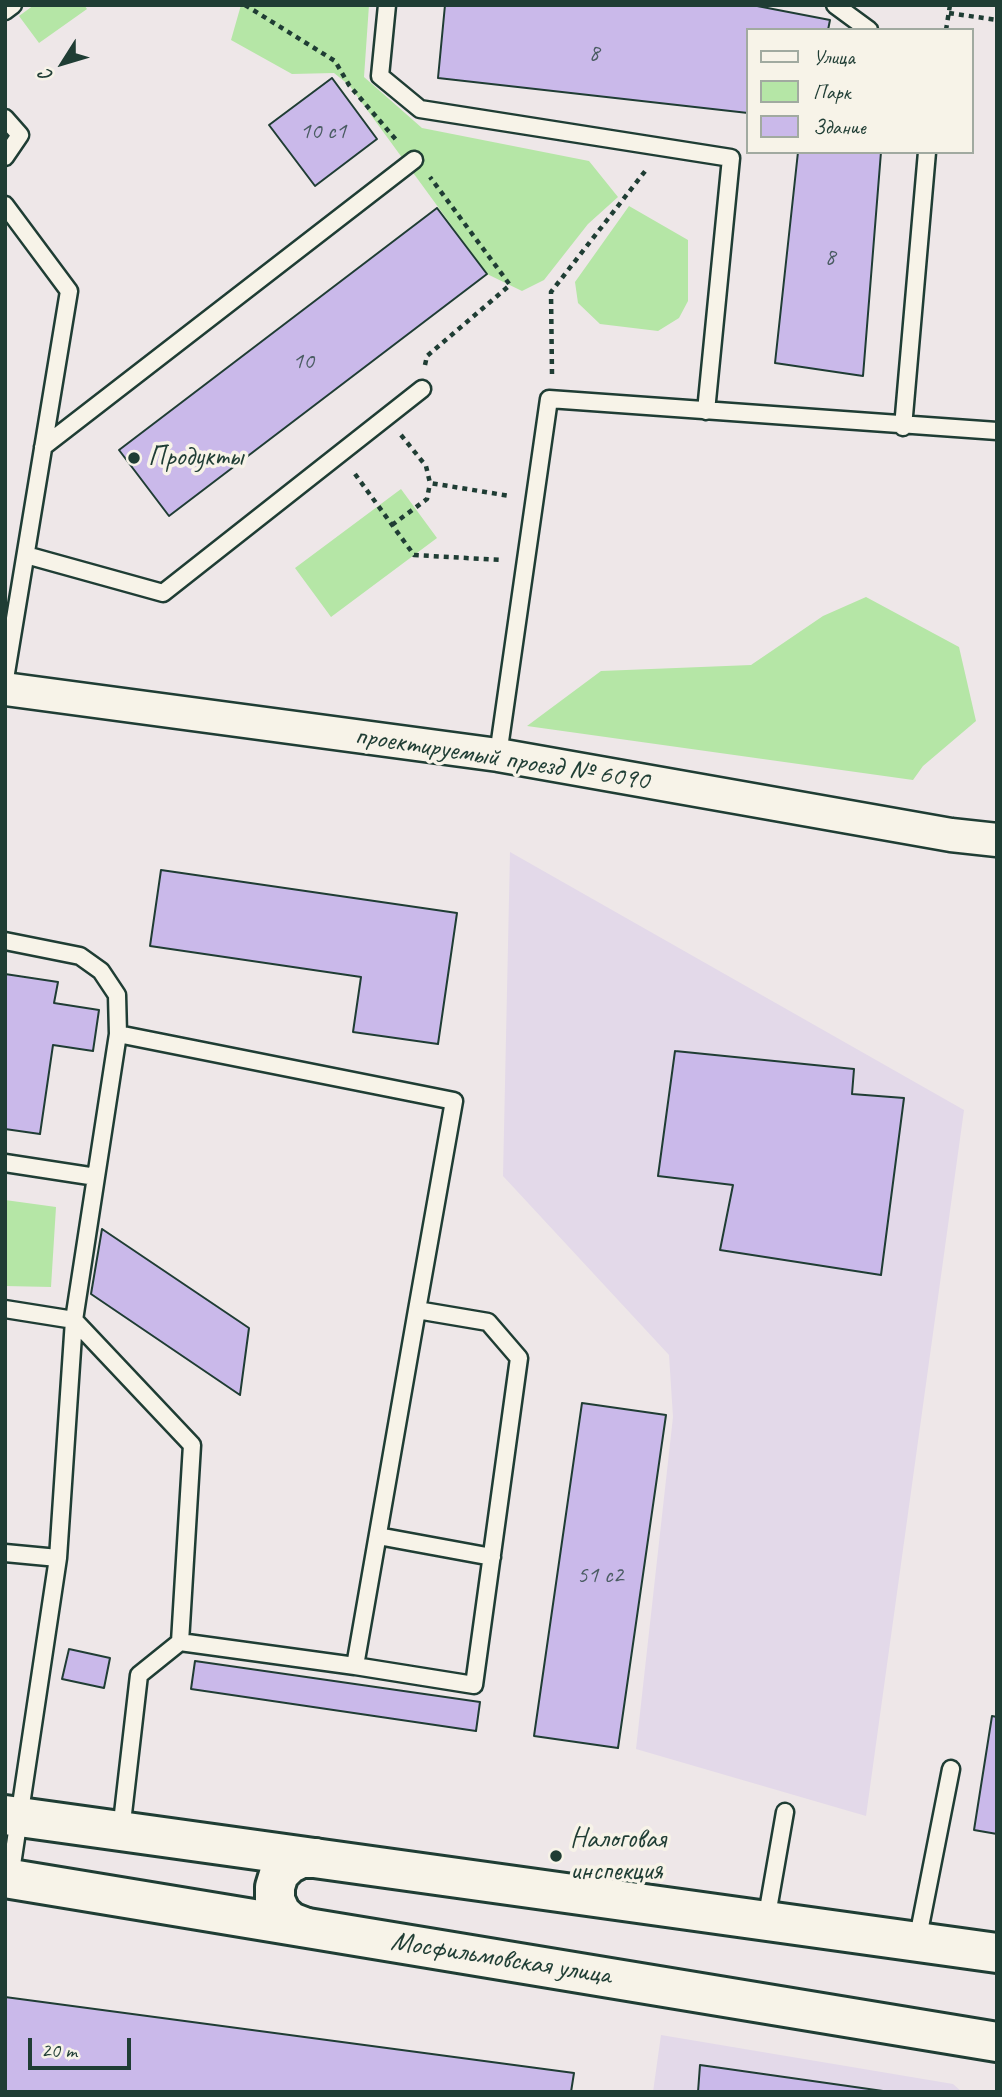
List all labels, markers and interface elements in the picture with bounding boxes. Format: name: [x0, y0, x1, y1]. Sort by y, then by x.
north arrow: [28, 28, 98, 98]
legend: [746, 28, 974, 154]
house number: 8: [589, 40, 599, 68]
text: Улица: [813, 44, 855, 70]
text: С: [34, 65, 59, 87]
text: Парк: [813, 79, 850, 105]
text: Здание: [813, 114, 866, 140]
house number: 10 с1: [300, 118, 346, 146]
house number: 8: [825, 244, 835, 272]
house number: 10: [292, 348, 314, 376]
place label: Продукты: [148, 441, 243, 475]
marker: Продукты: [126, 450, 142, 466]
street label: проектируемый проезд № 6090: [353, 719, 651, 799]
house number: 51 с2: [577, 1562, 623, 1590]
place label: Налоговая инспекция: [570, 1823, 666, 1889]
marker: Налоговая инспекция: [548, 1848, 564, 1864]
street label: Мосфильмовская улица: [389, 1925, 613, 1993]
scale bar: [32, 2024, 135, 2068]
text: 20 m: [41, 2037, 77, 2063]

